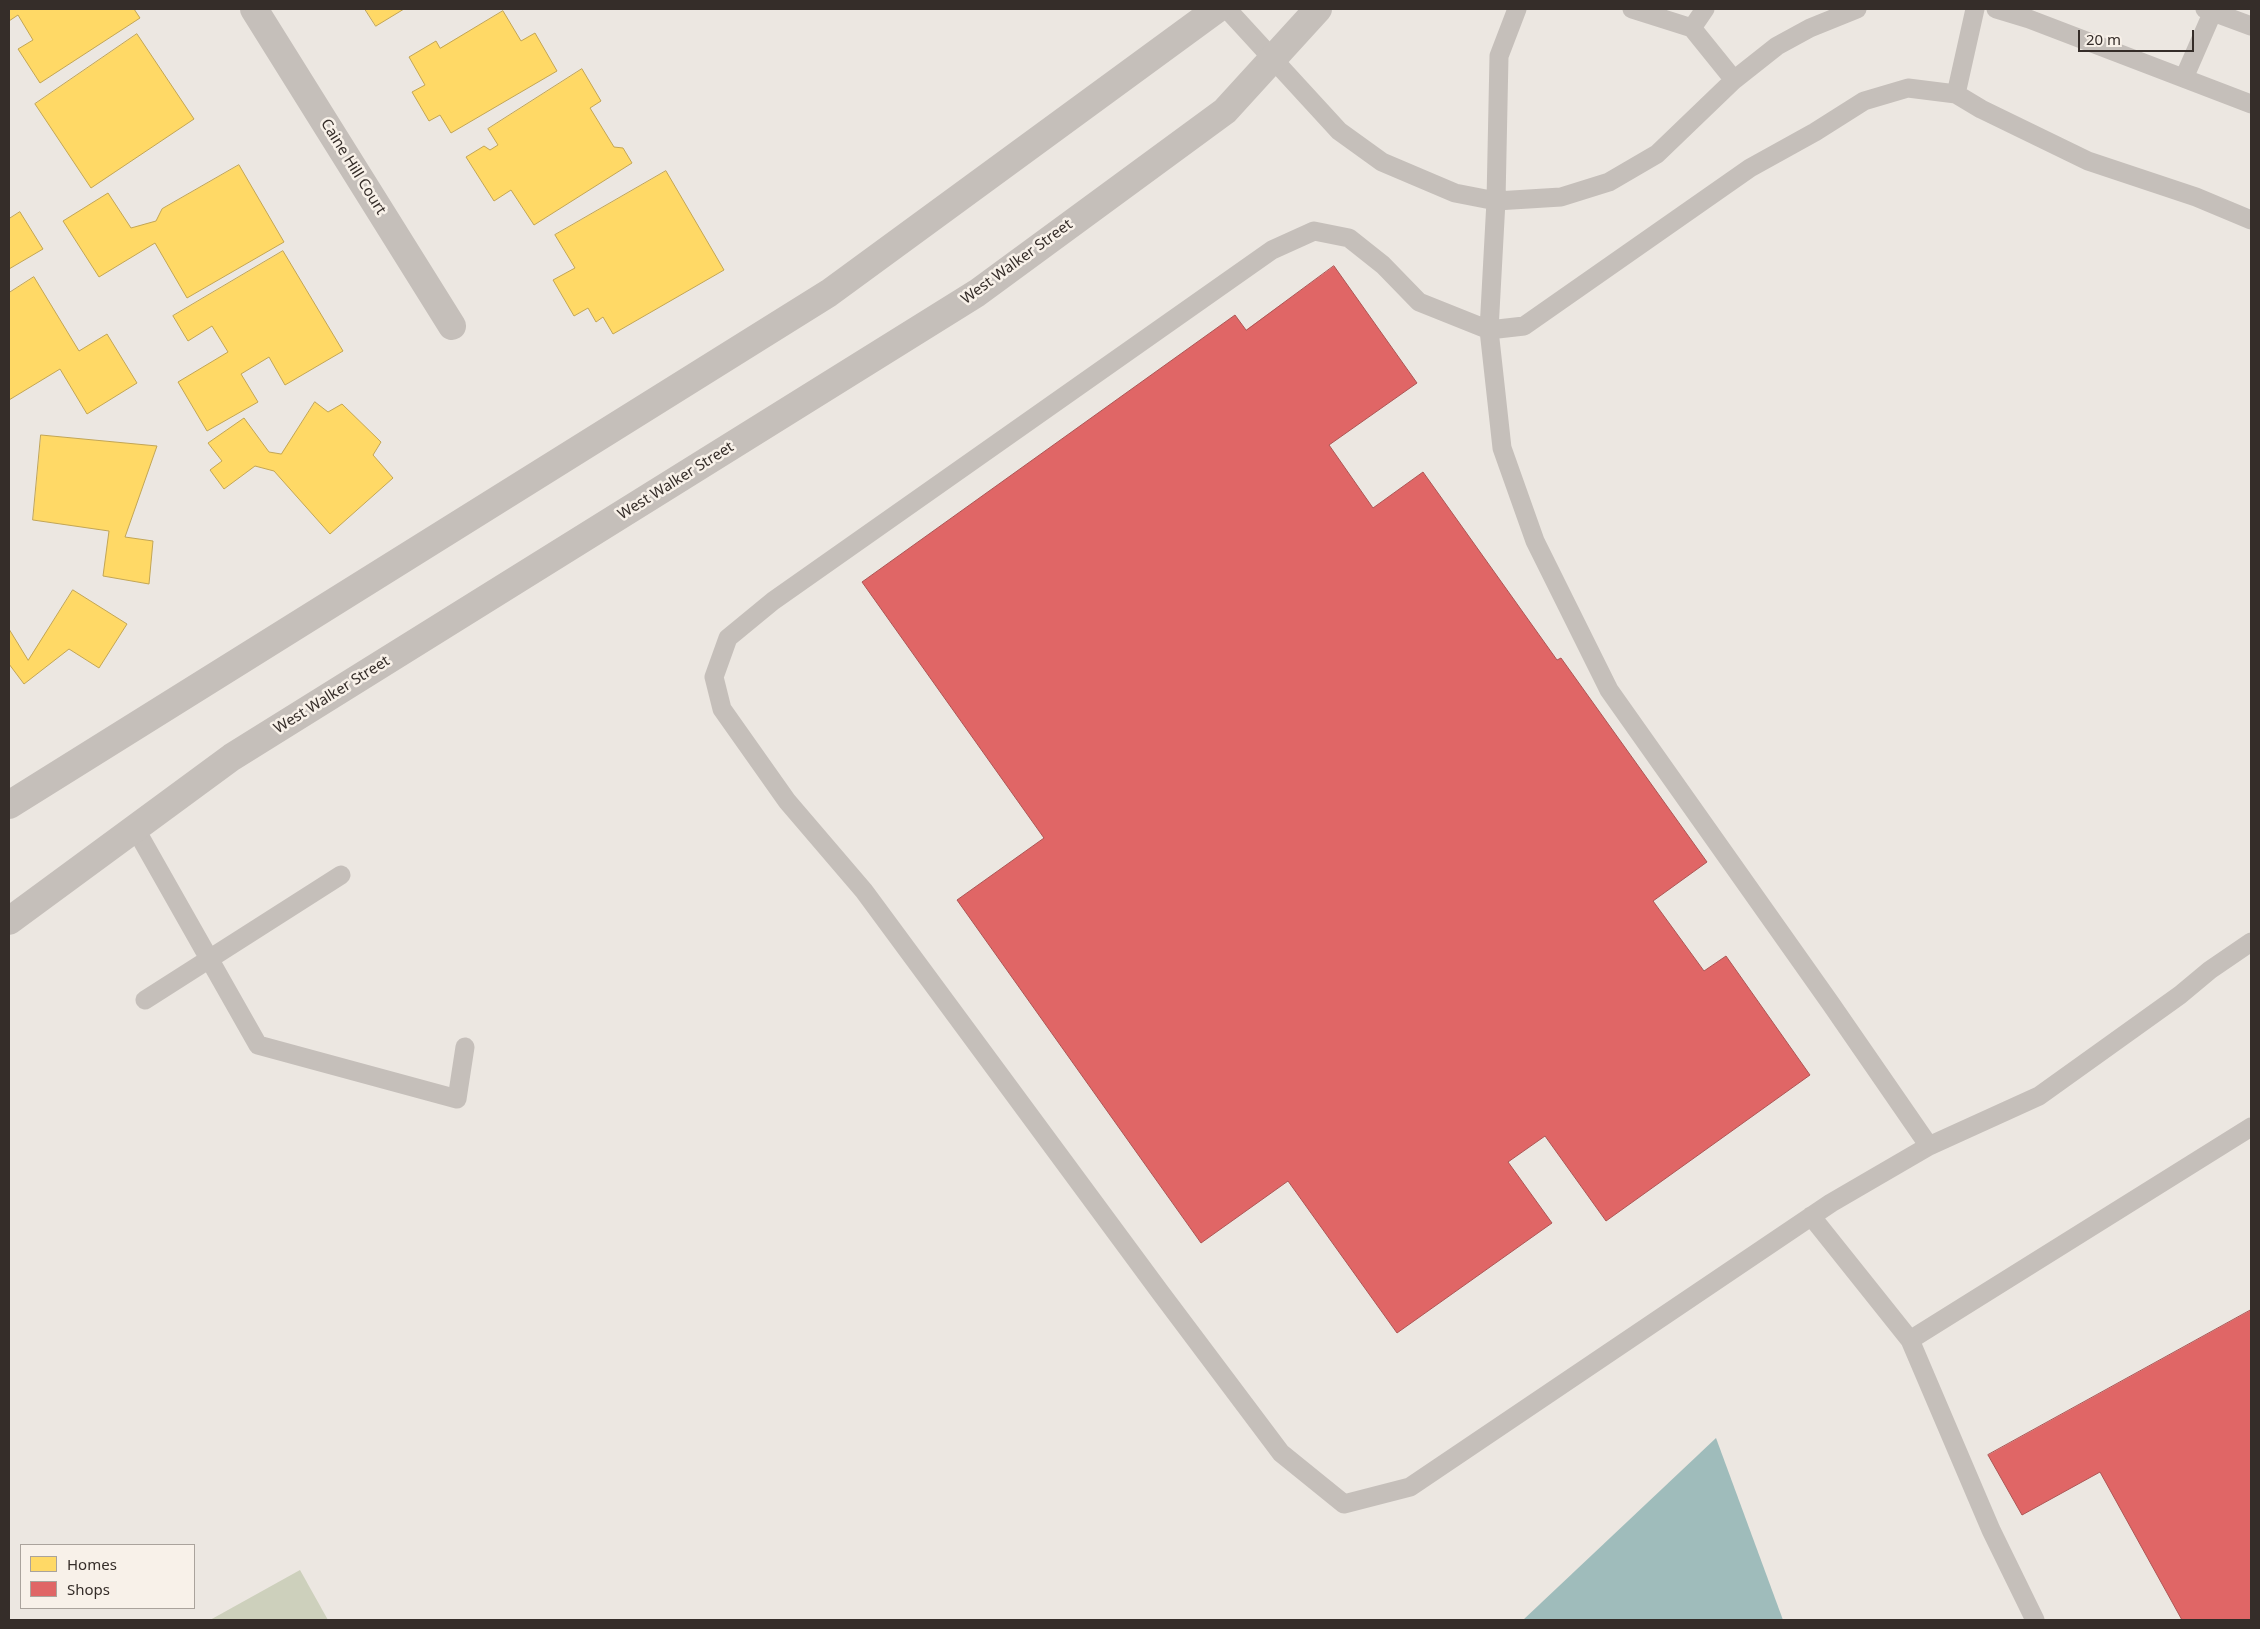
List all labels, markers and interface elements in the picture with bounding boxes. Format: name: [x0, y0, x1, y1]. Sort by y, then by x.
scale bar: [2080, 20, 2196, 52]
text: 20 m: [2086, 29, 2121, 49]
street label: Caine Hill Court: [316, 116, 390, 218]
street label: West Walker Street: [958, 216, 1076, 308]
street label: West Walker Street: [615, 438, 737, 524]
street label: West Walker Street: [271, 652, 393, 738]
legend: [20, 1544, 195, 1609]
text: Homes: [67, 1554, 117, 1574]
text: Shops: [67, 1579, 110, 1599]

